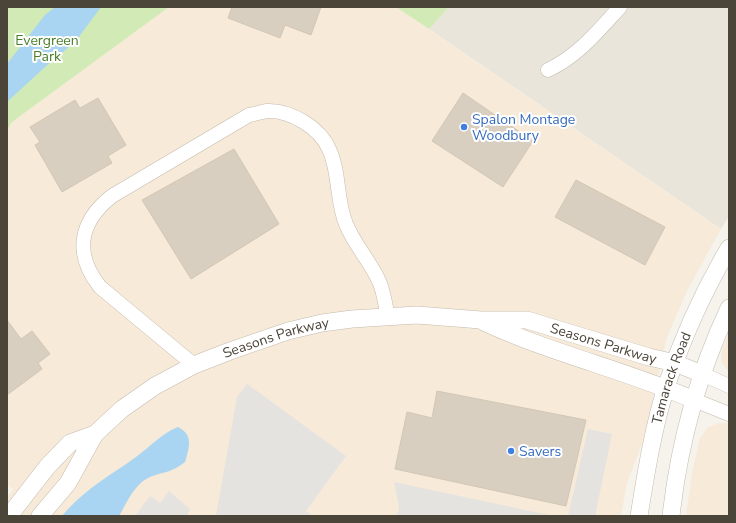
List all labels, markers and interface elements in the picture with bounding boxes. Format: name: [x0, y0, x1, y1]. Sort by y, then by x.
park label: Evergreen Park: [15, 31, 79, 66]
place label: Spalon Montage Woodbury: [472, 110, 575, 145]
marker: Spalon Montage Woodbury: [459, 122, 469, 132]
street label: Seasons Parkway: [220, 313, 331, 363]
street label: Seasons Parkway: [548, 318, 659, 368]
street label: Tamarack Road: [647, 329, 695, 426]
place label: Savers: [519, 442, 561, 461]
marker: Savers: [506, 446, 516, 456]

